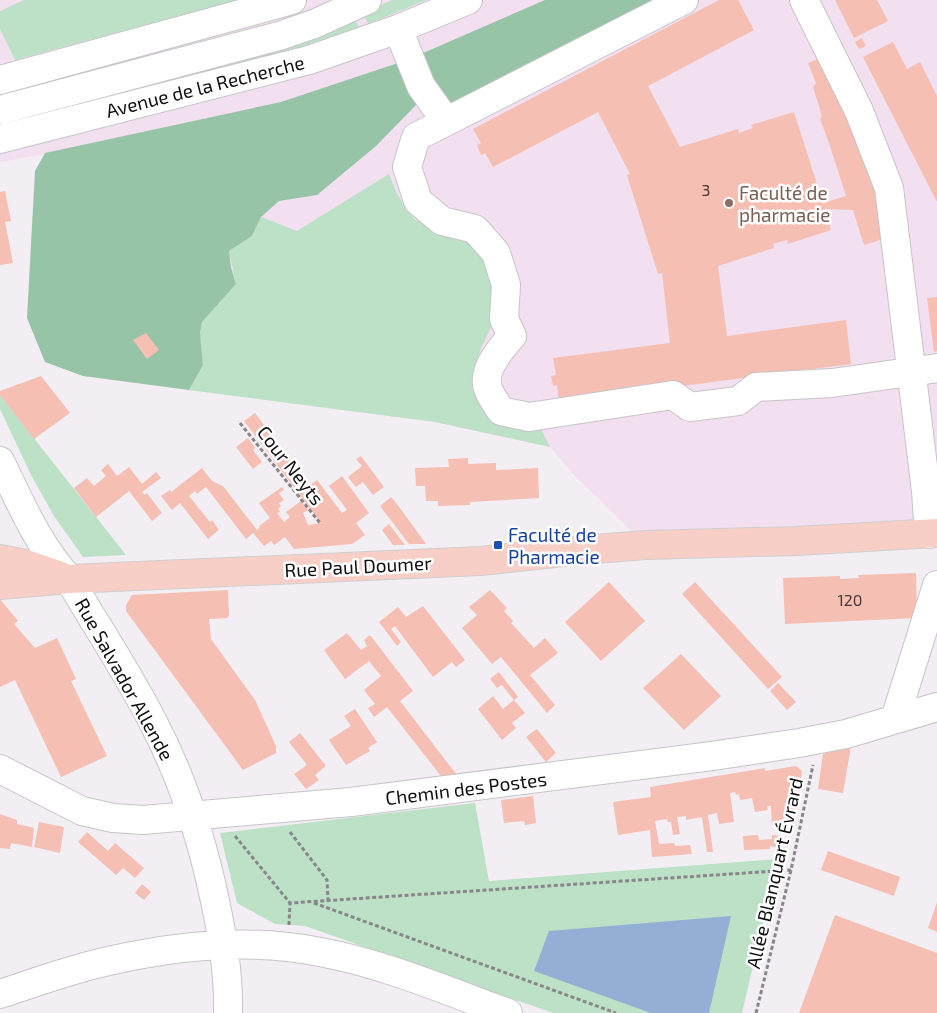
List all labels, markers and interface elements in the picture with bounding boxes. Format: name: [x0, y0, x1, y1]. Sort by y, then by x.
street label: Avenue de la Recherche: [103, 50, 307, 122]
house number: 3: [702, 180, 710, 199]
place label: Faculté de pharmacie: [739, 181, 830, 226]
marker: Faculté de pharmacie: [723, 197, 735, 209]
street label: Cour Neyts: [253, 421, 329, 509]
place label: Faculté de Pharmacie: [508, 523, 600, 568]
marker: Faculté de Pharmacie: [492, 539, 504, 551]
street label: Rue Paul Doumer: [284, 551, 433, 581]
house number: 120: [837, 590, 863, 609]
street label: Rue Salvador Allende: [71, 594, 179, 764]
street label: Chemin des Postes: [384, 767, 548, 809]
street label: Allée Blanquart Évrard: [741, 775, 807, 971]

